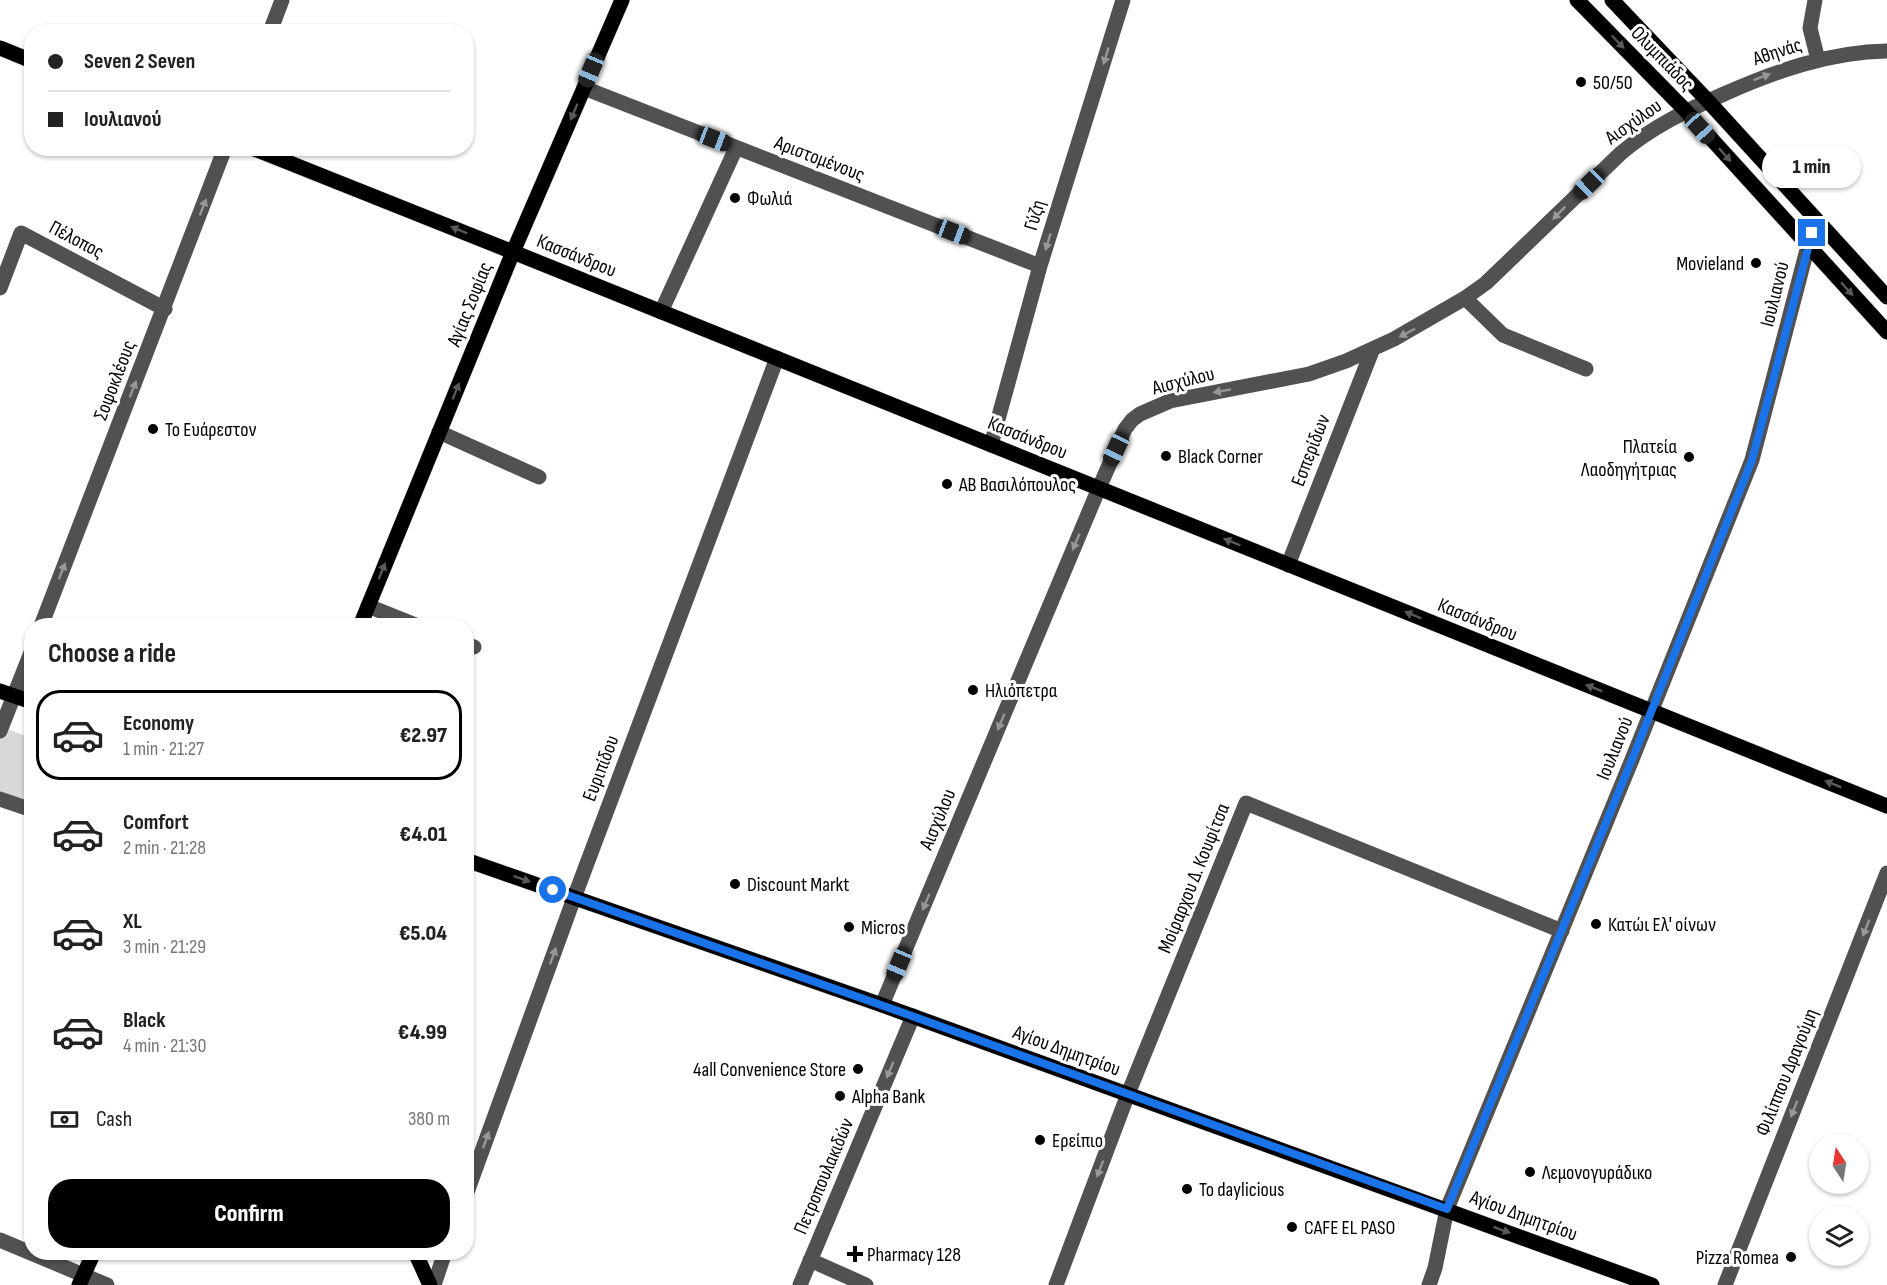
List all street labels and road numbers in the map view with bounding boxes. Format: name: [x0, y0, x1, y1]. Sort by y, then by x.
street label: Ολυμπιάδος: [1626, 21, 1699, 96]
street label: Αθηνάς: [1749, 33, 1805, 71]
street label: Αισχύλου: [1600, 94, 1666, 150]
street label: Αριστομένους: [770, 130, 868, 187]
street label: Γύζη: [1019, 197, 1051, 233]
street label: Πέλοπος: [45, 216, 108, 264]
street label: Κασσάνδρου: [533, 229, 620, 283]
street label: Αγίας Σοφίας: [442, 259, 498, 351]
street label: Ιουλιανού: [1755, 259, 1795, 329]
street label: Σοφοκλέους: [89, 337, 141, 424]
street label: Αισχύλου: [1149, 362, 1217, 401]
street label: Κασσάνδρου: [984, 411, 1071, 465]
street label: Εσπερίδων: [1286, 411, 1336, 490]
street label: Κασσάνδρου: [1434, 593, 1521, 647]
street label: Ιουλιανού: [1591, 713, 1638, 784]
street label: Ευριπίδου: [577, 732, 624, 805]
street label: Αισχύλου: [914, 785, 961, 854]
street label: Μοίραρχου Δ. Κουφίτσα: [1153, 799, 1235, 957]
street label: Φιλίππου Δραγούμη: [1750, 1005, 1823, 1140]
street label: Αγίου Δημητρίου: [1009, 1020, 1124, 1081]
street label: Πετροπουλακιδών: [789, 1115, 859, 1238]
street label: Αγίου Δημητρίου: [1466, 1185, 1581, 1246]

